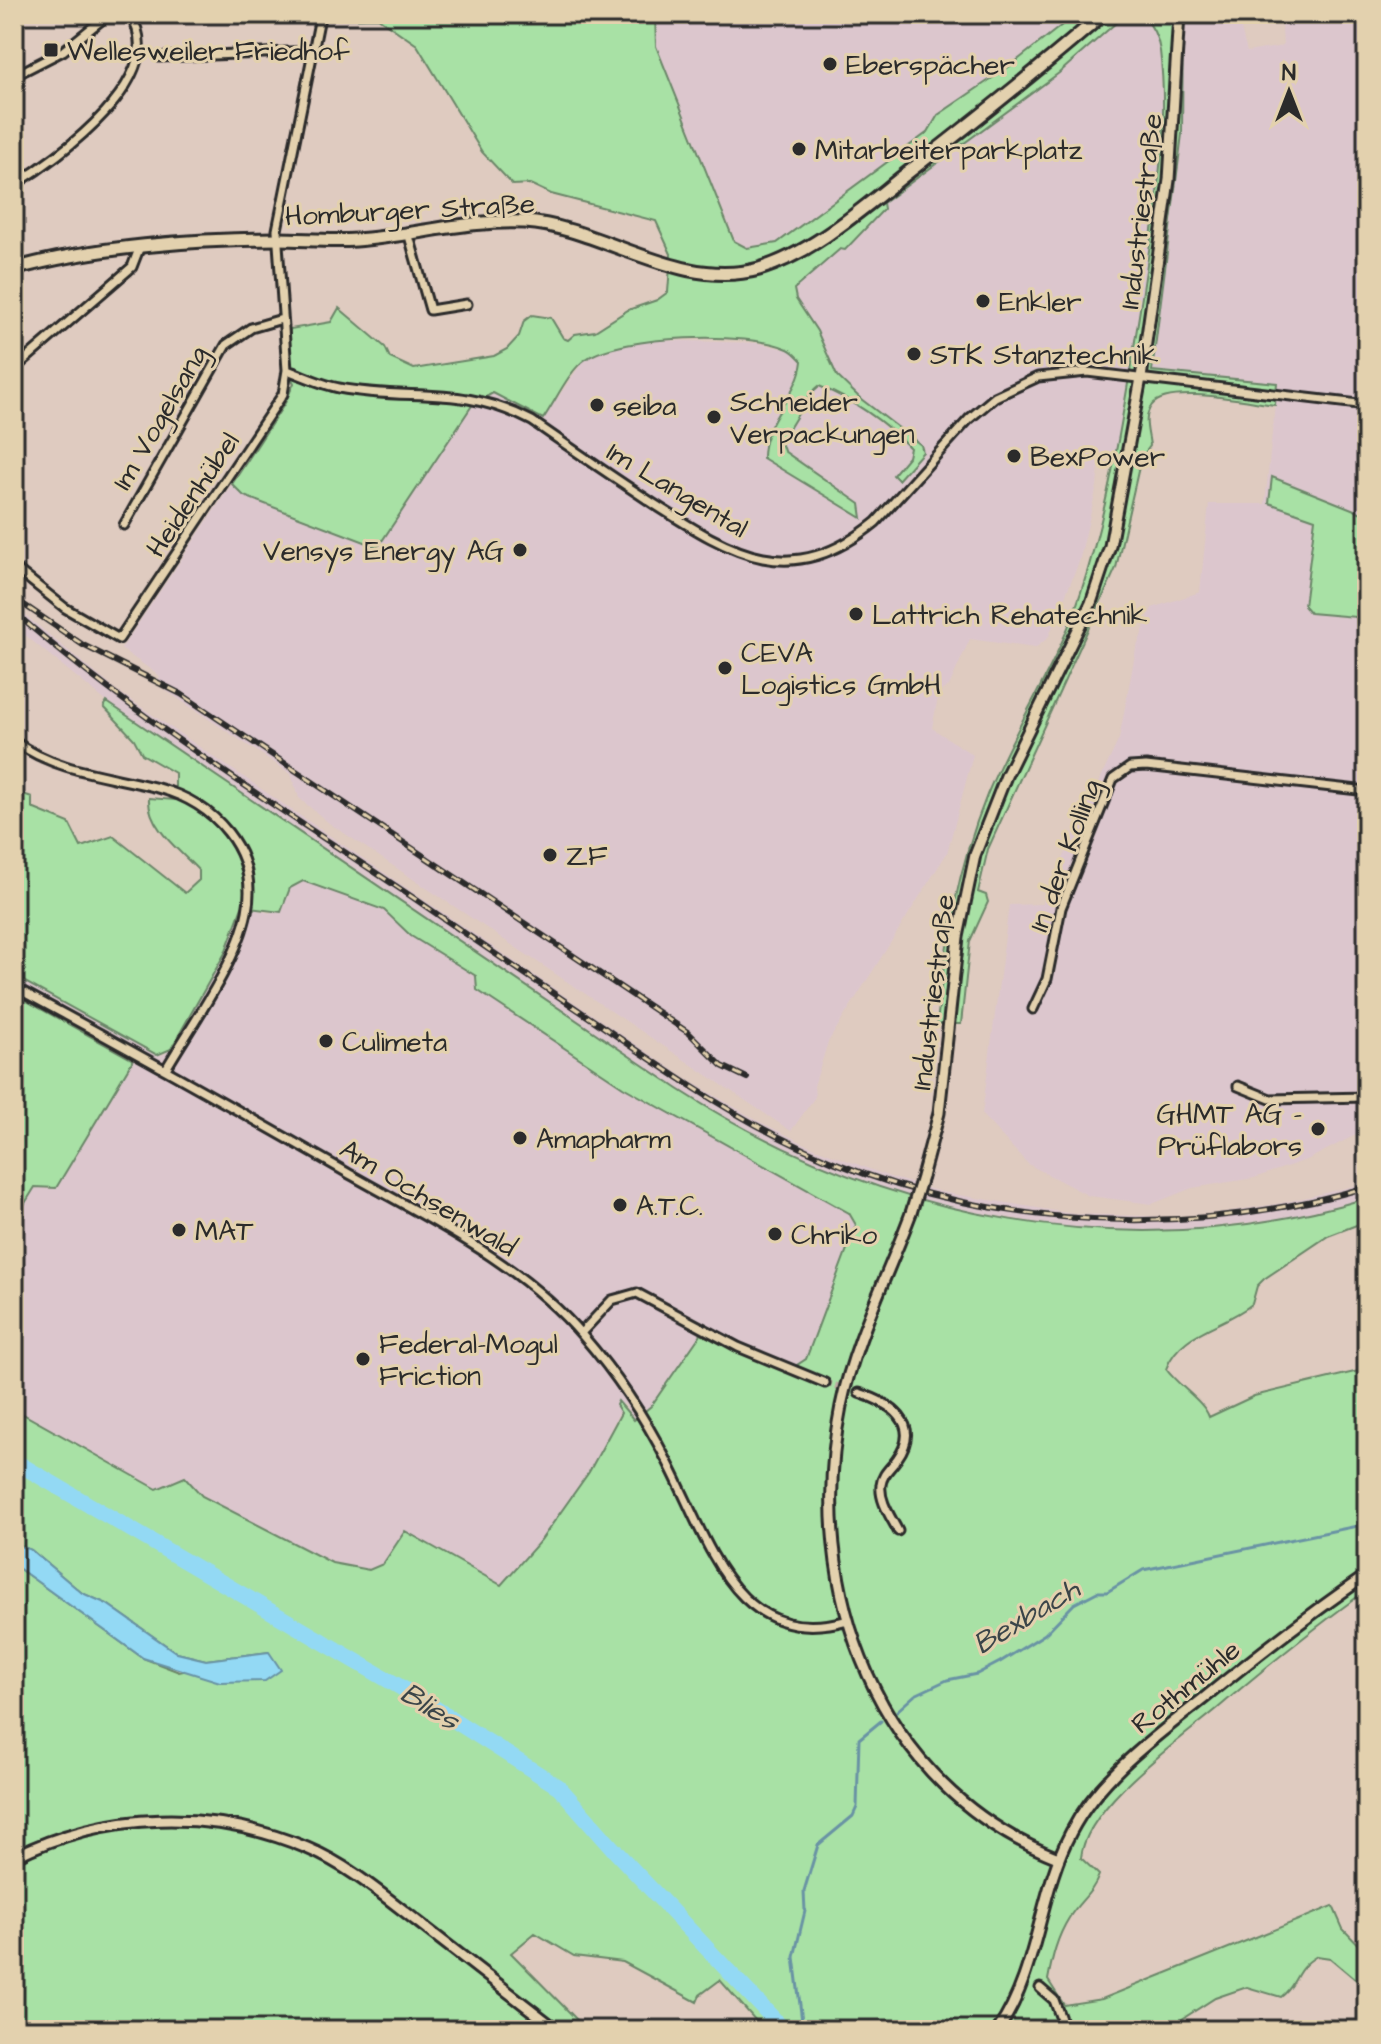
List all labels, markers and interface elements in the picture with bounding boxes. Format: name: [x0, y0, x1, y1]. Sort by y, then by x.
place label: Wellesweiler Friedhof: [67, 32, 350, 71]
marker: Wellesweiler Friedhof: [42, 41, 60, 59]
place label: Eberspächer: [846, 46, 1015, 85]
north arrow: [1249, 52, 1329, 132]
marker: Eberspächer: [821, 55, 839, 73]
text: N: [1282, 58, 1296, 89]
street label: Industriestraße: [1110, 111, 1173, 311]
place label: Mitarbeiterparkplatz: [815, 131, 1082, 170]
marker: Mitarbeiterparkplatz: [790, 140, 808, 158]
street label: Homburger Straße: [284, 184, 536, 238]
place label: Enkler: [999, 283, 1082, 322]
marker: Enkler: [974, 292, 992, 310]
place label: STK Stanztechnik: [930, 336, 1159, 375]
street label: Im Vogelsang: [103, 338, 218, 498]
marker: STK Stanztechnik: [905, 345, 923, 363]
place label: Schneider Verpackungen: [730, 383, 915, 455]
place label: seiba: [613, 387, 676, 426]
marker: seiba: [588, 396, 606, 414]
marker: Schneider Verpackungen: [705, 408, 723, 426]
street label: Heidenhübel: [137, 425, 249, 565]
street label: Im Langental: [599, 433, 755, 549]
place label: BexPower: [1030, 438, 1165, 477]
marker: BexPower: [1005, 447, 1023, 465]
place label: Vensys Energy AG: [263, 532, 504, 573]
marker: Vensys Energy AG: [511, 541, 529, 559]
place label: Lattrich Rehatechnik: [872, 596, 1147, 635]
marker: Lattrich Rehatechnik: [847, 605, 865, 623]
place label: CEVA Logistics GmbH: [741, 634, 941, 706]
marker: CEVA Logistics GmbH: [716, 659, 734, 677]
street label: In der Kolling: [1020, 774, 1112, 938]
place label: ZF: [566, 837, 608, 876]
marker: ZF: [541, 846, 559, 864]
street label: Industriestraße: [902, 892, 965, 1092]
place label: Culimeta: [342, 1023, 447, 1062]
marker: Culimeta: [317, 1032, 335, 1050]
place label: GHMT AG - Prüflabors: [1157, 1095, 1302, 1166]
place label: Amapharm: [536, 1120, 671, 1159]
marker: GHMT AG - Prüflabors: [1309, 1120, 1327, 1138]
marker: Amapharm: [511, 1129, 529, 1147]
street label: Am Ochsenwald: [332, 1130, 524, 1267]
place label: A.T.C.: [636, 1187, 703, 1226]
marker: A.T.C.: [611, 1196, 629, 1214]
place label: MAT: [195, 1212, 254, 1251]
place label: Chriko: [791, 1216, 878, 1255]
marker: MAT: [170, 1221, 188, 1239]
marker: Chriko: [766, 1225, 784, 1243]
place label: Federal-Mogul Friction: [379, 1325, 558, 1396]
marker: Federal-Mogul Friction: [354, 1350, 372, 1368]
water label: Bexbach: [965, 1568, 1089, 1665]
street label: Rothmühle: [1123, 1631, 1249, 1743]
water label: Blies: [392, 1673, 468, 1742]

